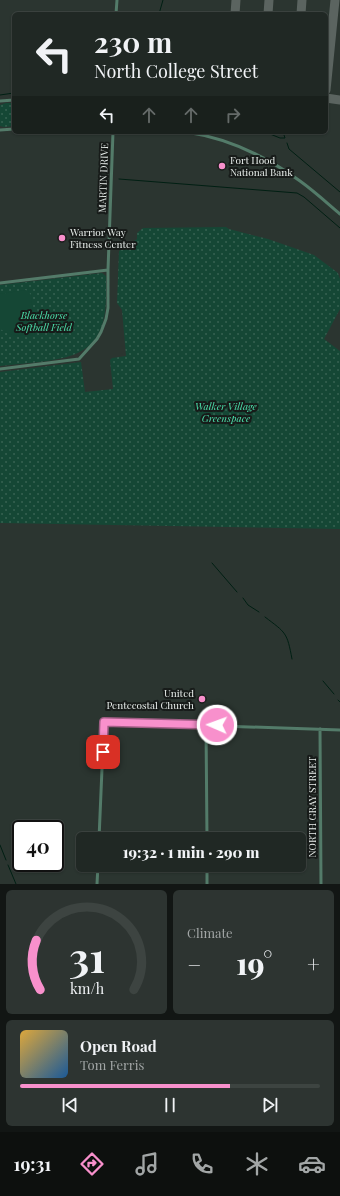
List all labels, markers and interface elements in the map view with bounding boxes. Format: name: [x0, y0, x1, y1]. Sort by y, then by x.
text: 230 m: [94, 23, 172, 60]
icon: left: [28, 28, 80, 80]
text: North College Street: [94, 59, 258, 83]
icon: left: [96, 104, 118, 126]
icon: ahead: [138, 104, 160, 126]
icon: ahead: [180, 104, 202, 126]
icon: right: [222, 104, 244, 126]
street label: MARTIN DRIVE: [95, 143, 111, 213]
place label: Fort Hood National Bank: [230, 153, 293, 179]
marker: Fort Hood National Bank: [217, 161, 227, 171]
place label: Warrior Way Fitness Center: [69, 225, 136, 251]
marker: Warrior Way Fitness Center: [57, 233, 67, 243]
park label: Blackhorse Softball Field: [15, 308, 73, 334]
park label: Walker Village Greenspace: [195, 399, 258, 425]
place label: United Pentecostal Church: [106, 686, 194, 712]
marker: United Pentecostal Church: [197, 694, 207, 704]
position arrow: [196, 704, 238, 746]
pin: [86, 735, 120, 769]
icon: arrive: [92, 741, 114, 763]
street label: NORTH GRAY STREET: [305, 757, 319, 857]
speed limit sign: 40: [12, 820, 64, 872]
text: 19:32 · 1 min · 290 m: [123, 842, 259, 862]
text: Climate: [187, 924, 233, 941]
text: 31: [68, 928, 105, 983]
text: 19°: [236, 943, 272, 983]
text: −: [187, 949, 201, 979]
text: +: [307, 949, 320, 979]
text: km/h: [69, 979, 104, 998]
text: Open Road: [80, 1036, 157, 1056]
text: Tom Ferris: [80, 1056, 144, 1073]
icon: previous: [59, 1094, 81, 1116]
icon: pause: [159, 1094, 181, 1116]
icon: next: [259, 1094, 281, 1116]
icon: directions: [78, 1150, 106, 1178]
icon: music: [133, 1150, 161, 1178]
icon: phone: [188, 1150, 216, 1178]
icon: climate: [243, 1150, 271, 1178]
icon: car: [298, 1150, 326, 1178]
text: 19:31: [14, 1152, 51, 1176]

